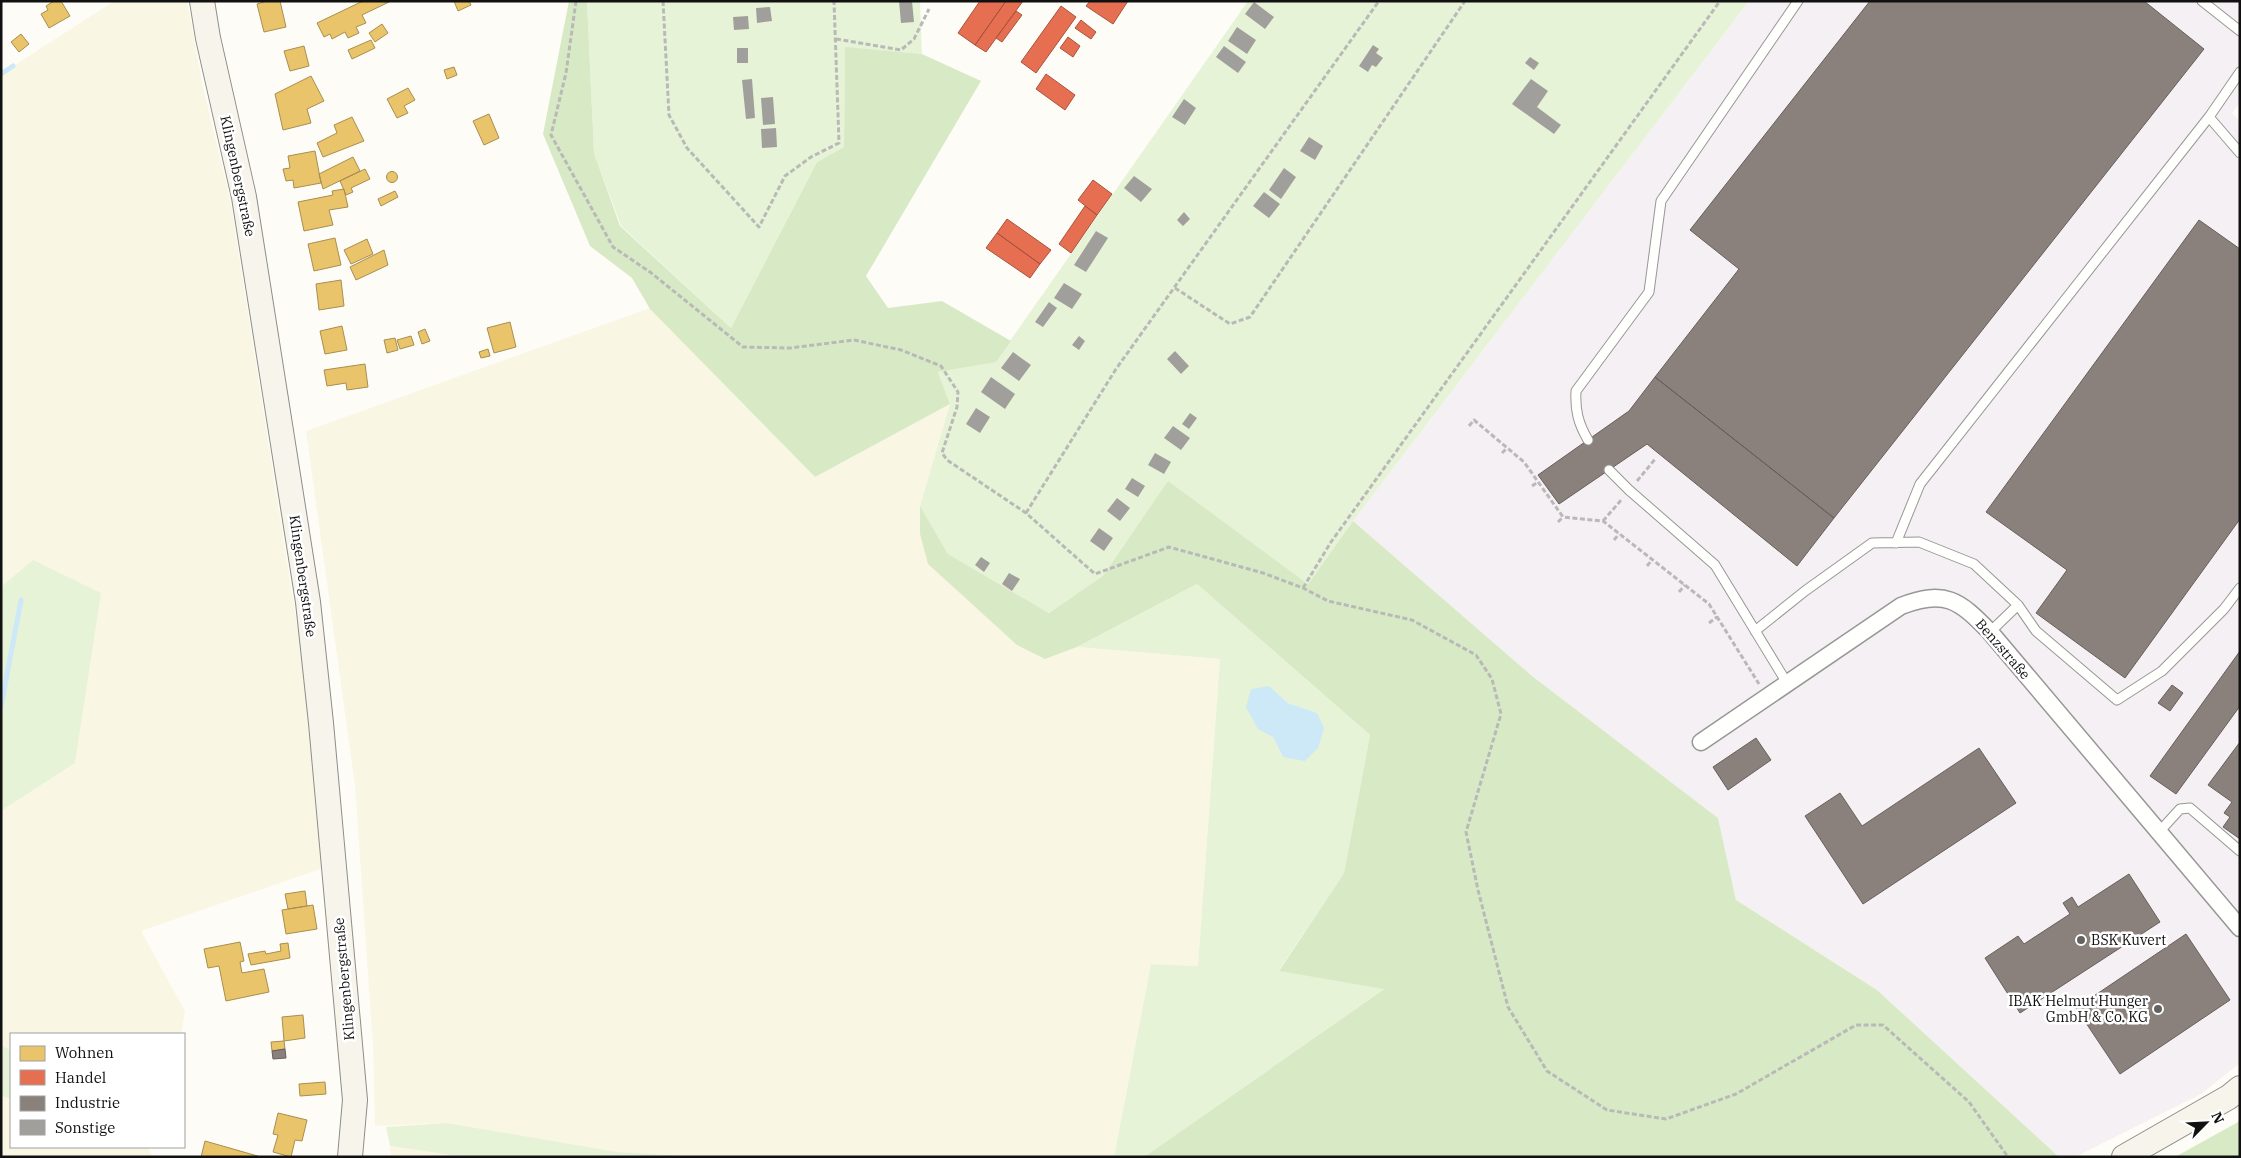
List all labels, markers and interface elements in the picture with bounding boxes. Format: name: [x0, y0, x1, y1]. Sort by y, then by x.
street label: Klingenbergstraße: [216, 114, 260, 238]
street label: Klingenbergstraße: [286, 514, 320, 638]
street label: Benzstraße: [1972, 615, 2034, 683]
street label: Klingenbergstraße: [330, 917, 358, 1041]
place label: BSK Kuvert: [2091, 931, 2166, 949]
marker: BSK Kuvert: [2075, 934, 2087, 946]
place label: IBAK Helmut Hunger GmbH & Co. KG: [2009, 992, 2149, 1026]
marker: IBAK Helmut Hunger GmbH & Co. KG: [2152, 1003, 2164, 1015]
legend: [10, 1033, 185, 1148]
text: Wohnen: [55, 1043, 114, 1062]
text: Handel: [55, 1068, 106, 1087]
text: Industrie: [55, 1093, 120, 1112]
north arrow: [2181, 1098, 2231, 1148]
text: N: [2207, 1109, 2228, 1126]
text: Sonstige: [55, 1118, 115, 1137]

